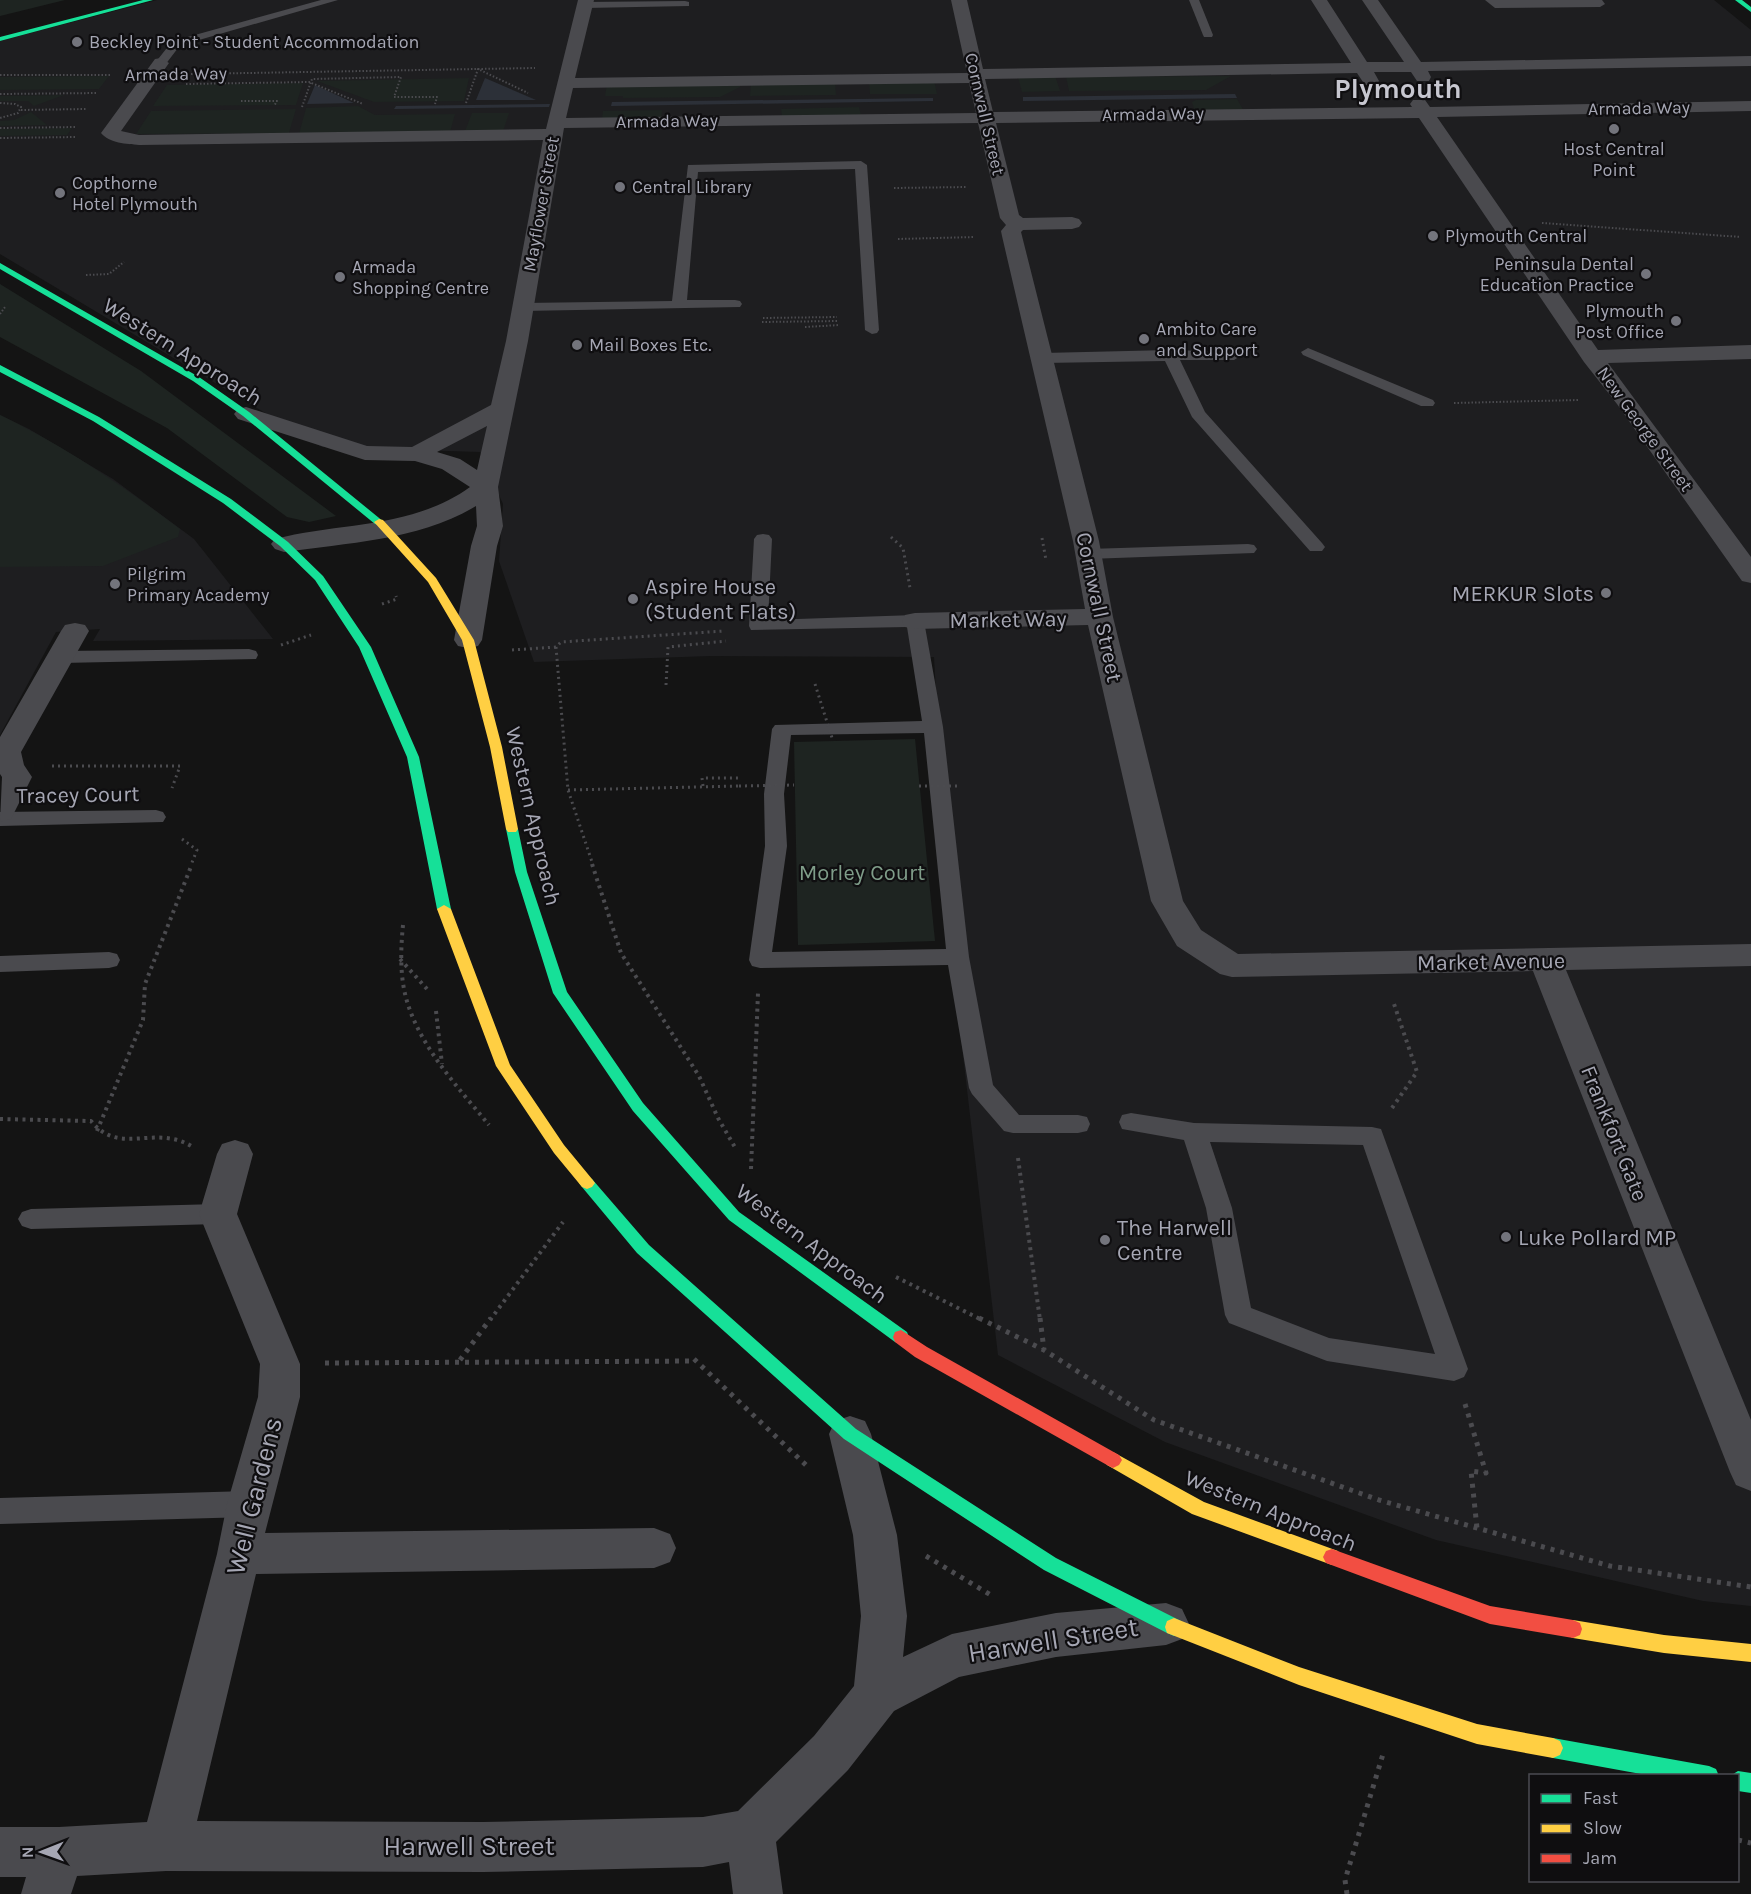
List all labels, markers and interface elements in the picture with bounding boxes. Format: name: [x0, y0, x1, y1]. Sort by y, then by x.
place label: Beckley Point - Student Accommodation: [89, 31, 419, 53]
marker: Beckley Point - Student Accommodation: [70, 35, 84, 49]
street label: Cornwall Street: [960, 51, 1010, 178]
street label: Armada Way: [125, 62, 228, 86]
district label: Plymouth: [1334, 72, 1462, 105]
street label: Armada Way: [1588, 96, 1691, 120]
street label: Armada Way: [1102, 102, 1205, 126]
street label: Armada Way: [616, 109, 719, 133]
marker: Host Central Point: [1607, 122, 1621, 136]
street label: Mayflower Street: [518, 134, 564, 273]
place label: Host Central Point: [1563, 138, 1665, 181]
place label: Copthorne Hotel Plymouth: [72, 172, 198, 215]
place label: Central Library: [632, 176, 752, 198]
marker: Central Library: [613, 180, 627, 194]
marker: Copthorne Hotel Plymouth: [53, 186, 67, 200]
place label: Plymouth Central: [1445, 225, 1587, 247]
marker: Plymouth Central: [1426, 229, 1440, 243]
place label: Peninsula Dental Education Practice: [1480, 253, 1634, 296]
place label: Armada Shopping Centre: [352, 256, 489, 299]
marker: Peninsula Dental Education Practice: [1639, 267, 1653, 281]
marker: Armada Shopping Centre: [333, 270, 347, 284]
street label: Western Approach: [98, 292, 267, 411]
place label: Plymouth Post Office: [1576, 300, 1664, 343]
marker: Plymouth Post Office: [1669, 314, 1683, 328]
place label: Ambito Care and Support: [1156, 318, 1258, 361]
marker: Ambito Care and Support: [1137, 332, 1151, 346]
place label: Mail Boxes Etc.: [589, 334, 711, 356]
marker: Mail Boxes Etc.: [570, 338, 584, 352]
street label: New George Street: [1592, 362, 1698, 496]
street label: Cornwall Street: [1070, 530, 1128, 685]
place label: Pilgrim Primary Academy: [127, 563, 270, 606]
place label: Aspire House (Student Flats): [645, 574, 796, 625]
marker: Pilgrim Primary Academy: [108, 577, 122, 591]
place label: MERKUR Slots: [1452, 581, 1594, 607]
marker: MERKUR Slots: [1599, 586, 1613, 600]
marker: Aspire House (Student Flats): [626, 592, 640, 606]
street label: Market Way: [949, 606, 1067, 634]
street label: Western Approach: [500, 724, 566, 908]
street label: Tracey Court: [16, 781, 140, 809]
park label: Morley Court: [799, 860, 925, 886]
street label: Market Avenue: [1417, 948, 1565, 976]
street label: Frankfort Gate: [1575, 1062, 1653, 1205]
street label: Western Approach: [731, 1178, 892, 1309]
place label: The Harwell Centre: [1117, 1215, 1232, 1266]
place label: Luke Pollard MP: [1518, 1225, 1676, 1251]
marker: Luke Pollard MP: [1499, 1230, 1513, 1244]
marker: The Harwell Centre: [1098, 1233, 1112, 1247]
street label: Well Gardens: [219, 1414, 289, 1578]
street label: Western Approach: [1181, 1465, 1360, 1557]
street label: Harwell Street: [966, 1611, 1140, 1669]
legend: [1529, 1774, 1739, 1882]
text: Fast: [1583, 1787, 1618, 1809]
text: Slow: [1583, 1817, 1622, 1839]
north arrow: [12, 1822, 72, 1882]
street label: Harwell Street: [383, 1830, 555, 1862]
text: N: [18, 1846, 37, 1858]
text: Jam: [1583, 1847, 1617, 1869]

